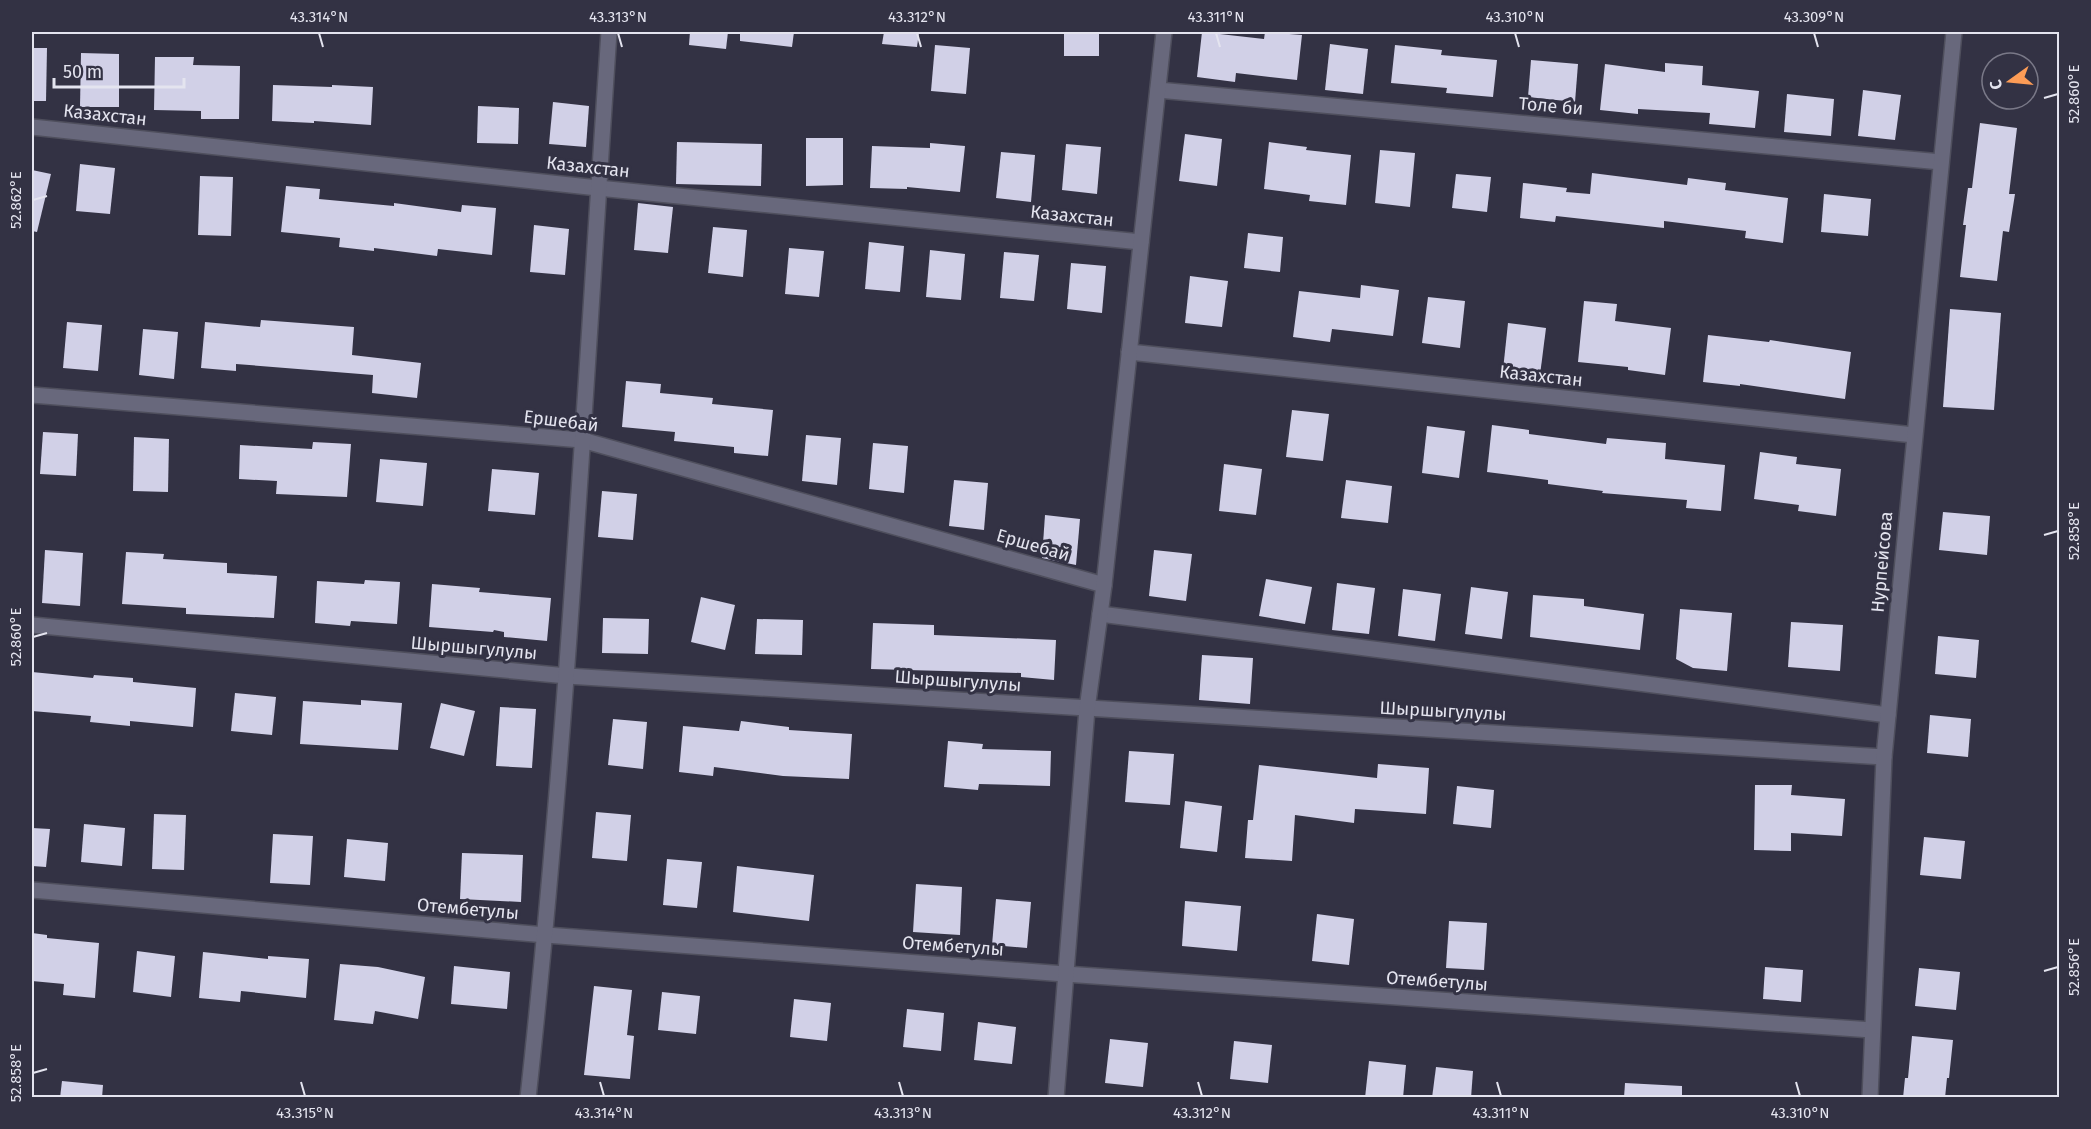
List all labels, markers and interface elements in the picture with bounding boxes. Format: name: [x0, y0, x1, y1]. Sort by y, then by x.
text: 43.314°N: [290, 8, 348, 26]
text: 43.313°N: [589, 8, 647, 26]
text: 43.312°N: [888, 8, 946, 26]
text: 43.311°N: [1188, 8, 1244, 26]
text: 43.310°N: [1485, 8, 1545, 26]
text: 43.309°N: [1784, 8, 1844, 26]
scale bar: [54, 51, 184, 89]
north arrow: [1980, 51, 2040, 111]
text: 50 m: [63, 61, 102, 83]
text: 52.860°E: [2065, 65, 2083, 123]
text: С: [1985, 77, 2006, 92]
street label: Толе би: [1518, 92, 1584, 120]
street label: Казахстан: [62, 100, 148, 130]
street label: Казахстан: [545, 152, 631, 182]
text: 52.862°E: [7, 171, 25, 229]
street label: Казахстан: [1029, 201, 1115, 231]
street label: Казахстан: [1498, 361, 1584, 391]
street label: Ершебай: [522, 405, 600, 437]
text: 52.858°E: [2065, 502, 2083, 560]
street label: Нурпейсова: [1867, 510, 1897, 614]
street label: Ершебай: [994, 524, 1072, 566]
text: 52.860°E: [7, 608, 25, 666]
street label: Шыршыгулулы: [410, 632, 538, 664]
street label: Шыршыгулулы: [894, 666, 1022, 696]
street label: Шыршыгулулы: [1379, 697, 1507, 725]
street label: Отембетулы: [416, 894, 520, 924]
street label: Отембетулы: [901, 931, 1005, 961]
text: 52.856°E: [2065, 938, 2083, 996]
street label: Отембетулы: [1385, 966, 1489, 996]
text: 52.858°E: [7, 1044, 25, 1102]
text: 43.315°N: [276, 1104, 334, 1122]
text: 43.314°N: [575, 1104, 633, 1122]
text: 43.313°N: [874, 1104, 932, 1122]
text: 43.312°N: [1173, 1104, 1231, 1122]
text: 43.311°N: [1473, 1104, 1529, 1122]
text: 43.310°N: [1770, 1104, 1830, 1122]

